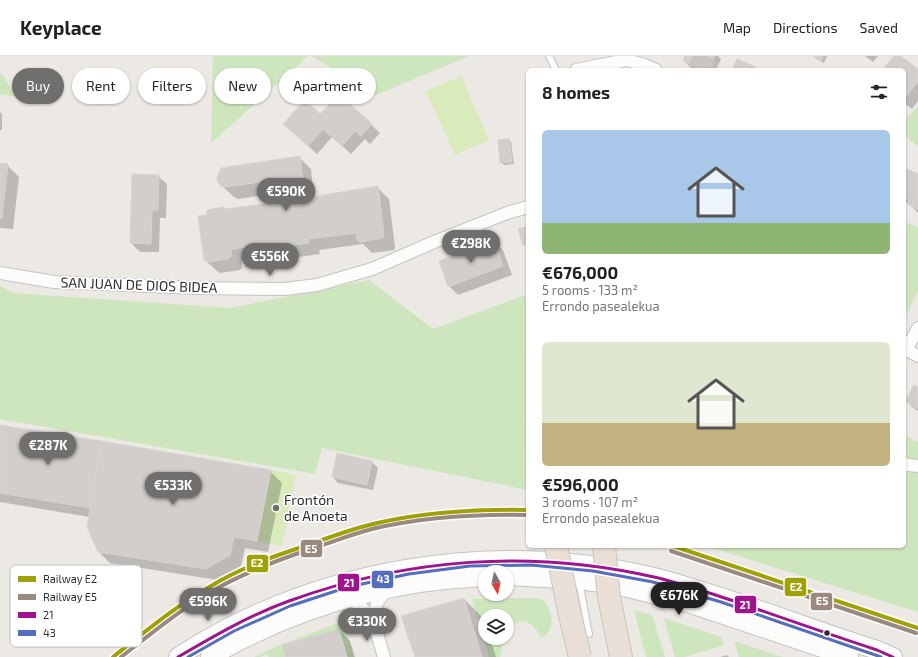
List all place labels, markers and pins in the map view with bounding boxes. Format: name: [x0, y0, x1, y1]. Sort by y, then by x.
pin: €590K: [258, 178, 314, 212]
pin: €298K: [443, 230, 499, 264]
pin: €556K: [242, 243, 298, 277]
pin: €287K: [20, 432, 76, 466]
pin: €533K: [145, 472, 201, 506]
place label: Frontón de Anoeta: [284, 491, 348, 524]
marker: Frontón de Anoeta: [271, 503, 281, 513]
pin: €676K: [651, 582, 707, 616]
pin: €596K: [180, 588, 236, 622]
pin: €330K: [339, 608, 395, 642]
unlabelled marker: [822, 628, 832, 638]

